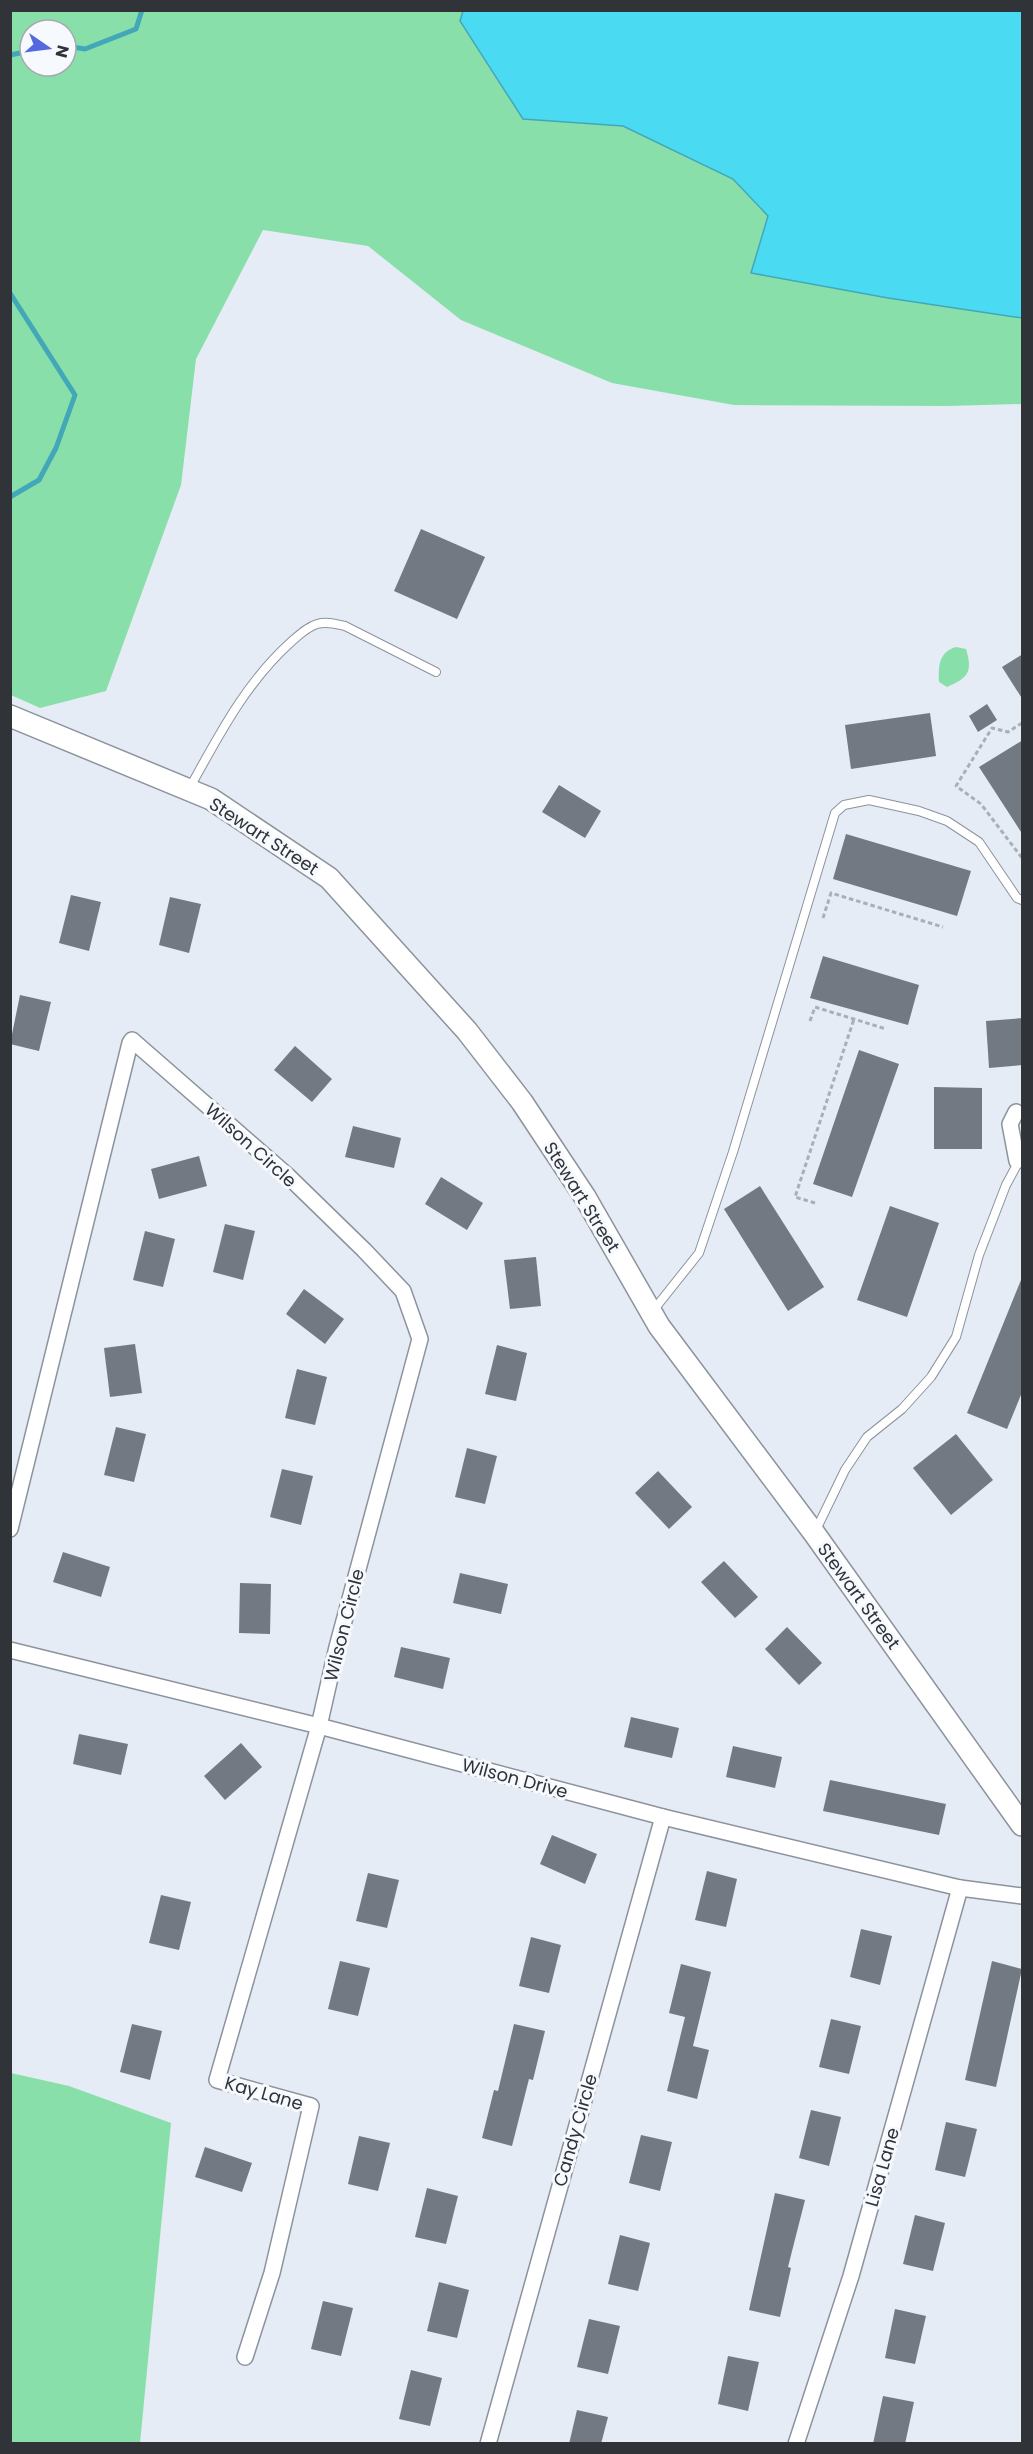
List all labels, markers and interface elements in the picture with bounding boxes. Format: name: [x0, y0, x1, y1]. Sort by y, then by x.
north arrow: [18, 18, 78, 78]
text: N: [49, 43, 75, 60]
street label: Stewart Street: [204, 791, 324, 881]
street label: Wilson Circle: [200, 1097, 302, 1193]
street label: Stewart Street: [538, 1137, 626, 1257]
street label: Stewart Street: [812, 1538, 906, 1654]
street label: Wilson Circle: [318, 1566, 370, 1684]
street label: Wilson Drive: [459, 1752, 571, 1804]
street label: Kay Lane: [222, 2070, 306, 2116]
street label: Candy Circle: [547, 2071, 603, 2189]
street label: Lisa Lane: [859, 2125, 905, 2209]

